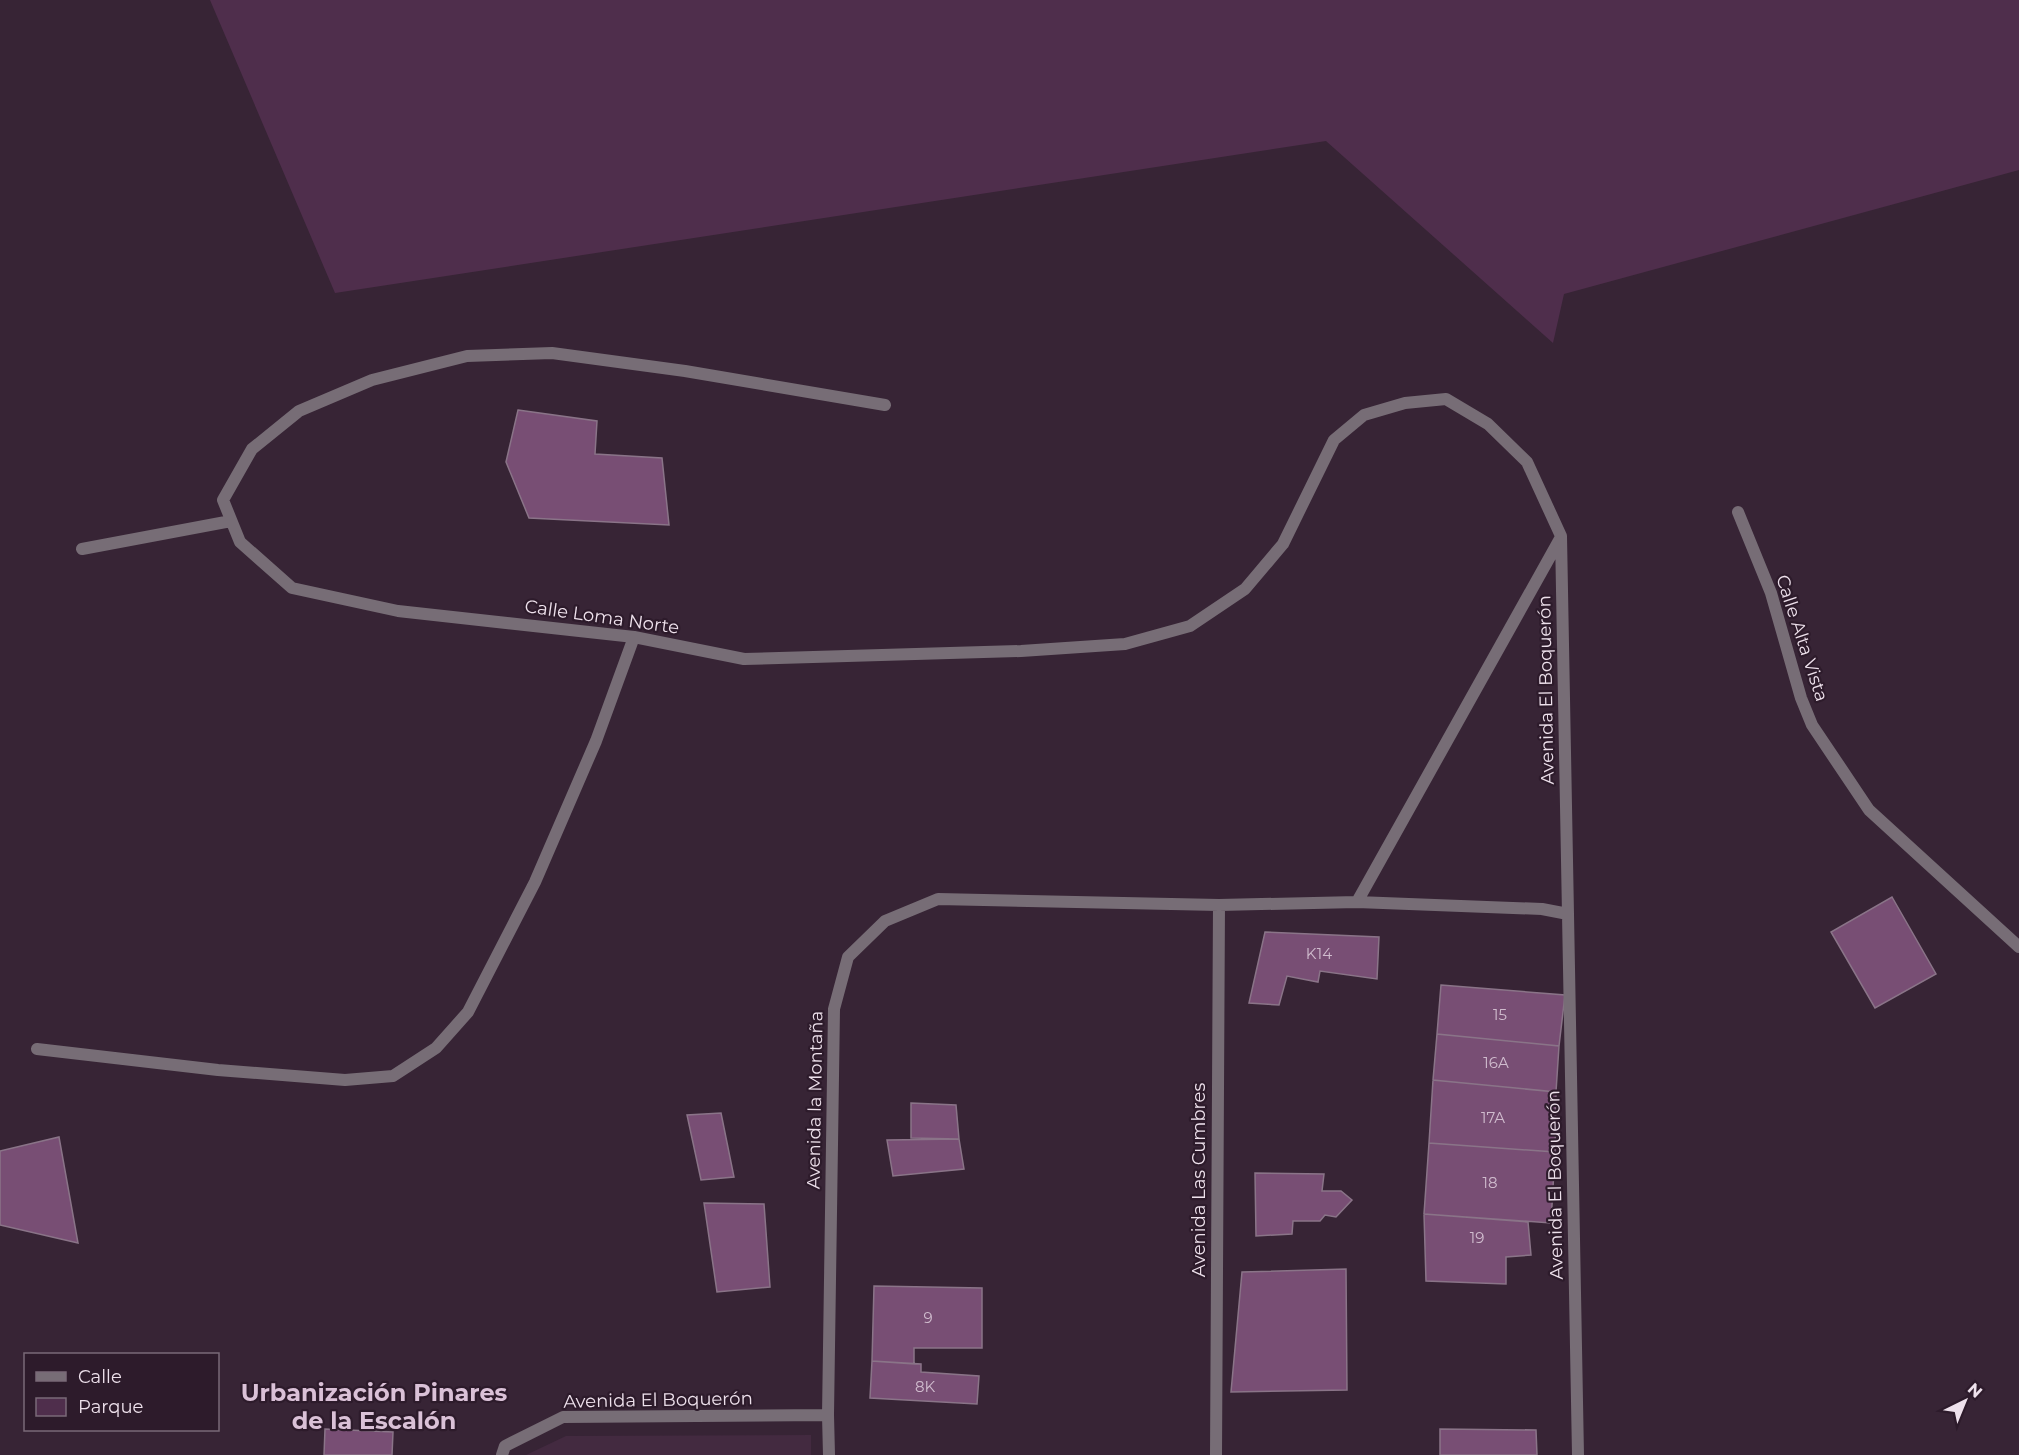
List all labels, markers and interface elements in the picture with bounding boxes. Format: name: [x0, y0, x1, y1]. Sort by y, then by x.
street label: Calle Alta Vista: [1771, 572, 1833, 704]
street label: Calle Loma Norte: [523, 595, 681, 639]
street label: Avenida El Boquerón: [1533, 595, 1559, 785]
house number: K14: [1306, 944, 1332, 963]
house number: 15: [1493, 1005, 1507, 1024]
street label: Avenida la Montaña: [802, 1011, 828, 1189]
house number: 16A: [1483, 1053, 1509, 1072]
street label: Avenida Las Cumbres: [1188, 1083, 1210, 1277]
street label: Avenida El Boquerón: [1542, 1090, 1568, 1280]
house number: 17A: [1481, 1108, 1505, 1127]
house number: 18: [1483, 1173, 1498, 1192]
house number: 19: [1470, 1228, 1484, 1247]
house number: 9: [923, 1308, 933, 1327]
legend: [24, 1353, 219, 1431]
text: Calle: [78, 1366, 122, 1388]
north arrow: [1935, 1371, 1995, 1431]
house number: 8K: [915, 1377, 935, 1396]
district label: Urbanización Pinares de la Escalón: [241, 1378, 508, 1435]
text: N: [1964, 1379, 1986, 1402]
street label: Avenida El Boquerón: [563, 1387, 753, 1413]
text: Parque: [78, 1396, 144, 1418]

